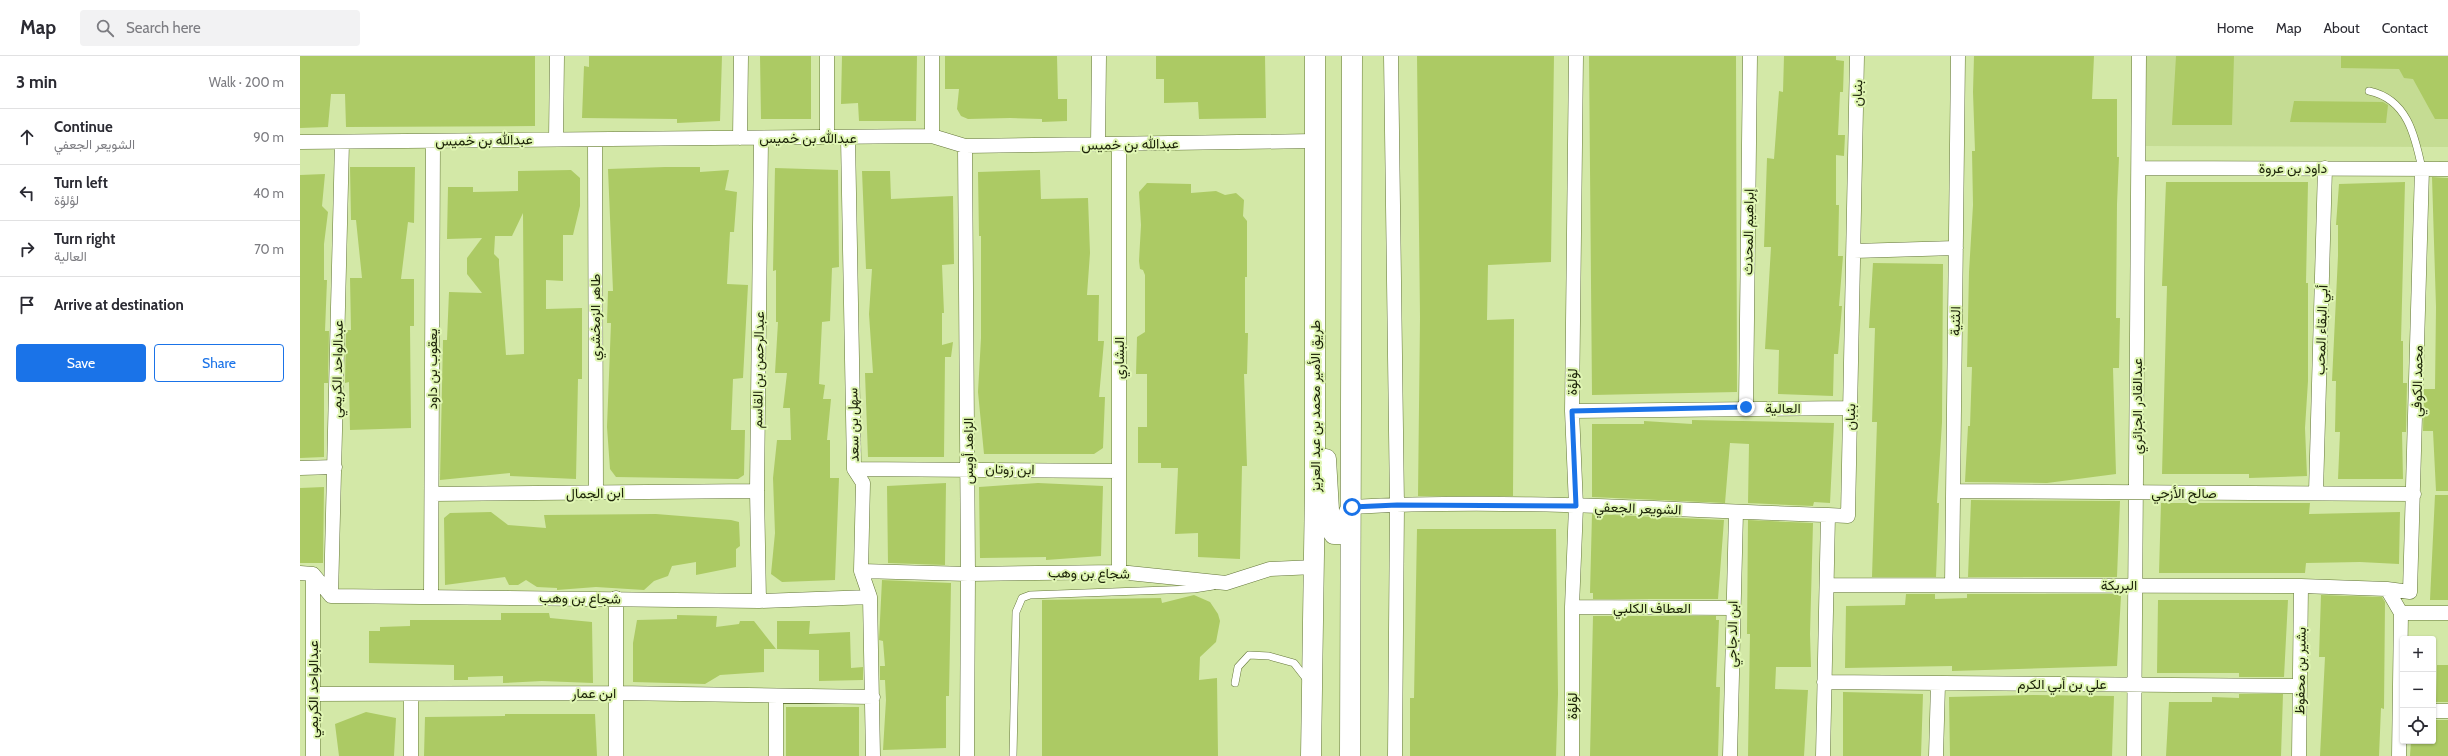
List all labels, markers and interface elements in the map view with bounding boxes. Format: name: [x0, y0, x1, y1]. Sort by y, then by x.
search box: [80, 10, 360, 46]
text: Map: [20, 16, 56, 39]
icon: search: [94, 17, 116, 39]
text: Search here: [126, 19, 201, 37]
text: Home: [2217, 19, 2254, 37]
text: Map: [2276, 19, 2301, 37]
text: About: [2323, 19, 2360, 37]
text: Contact: [2382, 19, 2428, 37]
text: 3 min: [16, 72, 57, 92]
text: Walk · 200 m: [209, 74, 284, 90]
street label: بنبان: [1848, 79, 1866, 107]
text: Continue: [54, 118, 113, 136]
icon: ahead: [16, 126, 38, 148]
text: 90 m: [253, 129, 284, 145]
street label: عبدالله بن خميس: [759, 129, 857, 147]
street label: عبدالله بن خميس: [435, 130, 533, 150]
street label: عبدالله بن خميس: [1081, 134, 1179, 154]
text: الشويعر الجعفي: [54, 136, 135, 152]
street label: داود بن عروة: [2259, 159, 2328, 177]
text: Turn left: [54, 174, 108, 192]
icon: left: [16, 182, 38, 204]
text: 40 m: [253, 185, 284, 201]
street label: إبراهيم المحدث: [1738, 189, 1759, 275]
text: لؤلؤة: [54, 192, 79, 208]
text: Turn right: [54, 230, 115, 248]
icon: right: [16, 238, 38, 260]
text: 70 m: [254, 241, 284, 257]
text: العالية: [54, 248, 87, 264]
street label: طاهر الزمخشري: [586, 274, 607, 360]
street label: أبي البقاء المحب: [2310, 285, 2335, 376]
icon: arrive: [16, 294, 38, 316]
text: Arrive at destination: [54, 296, 184, 314]
street label: الثنية: [1946, 306, 1964, 336]
street label: عبدالرحمن بن القاسم: [748, 311, 768, 429]
street label: عبدالواحد الكريمي: [327, 320, 350, 418]
street label: طريق الأمير محمد بن عبد العزيز: [1306, 320, 1324, 493]
street label: يعقوب بن داود: [423, 328, 441, 410]
street label: البشاري: [1110, 337, 1131, 379]
button: Save: [16, 344, 146, 382]
button: Share: [154, 344, 284, 382]
street label: محمد الكوفي: [2407, 345, 2430, 417]
street label: عبدالقادر الجزائري: [2128, 358, 2149, 454]
street label: لؤلؤة: [1563, 368, 1581, 396]
street label: سهل بن سعد: [843, 388, 863, 462]
route end: [1737, 398, 1755, 416]
street label: العالية: [1765, 399, 1801, 417]
street label: بنبان: [1841, 403, 1859, 431]
street label: الزاهد أويس: [959, 418, 977, 484]
street label: ابن زوتان: [985, 460, 1035, 478]
street label: ابن الجمال: [566, 483, 624, 504]
street label: صالح الأزجي: [2151, 484, 2217, 505]
street label: الشويعر الجعفي: [1594, 497, 1682, 522]
route start: [1343, 498, 1361, 516]
street label: شجاع بن وهب: [1048, 563, 1130, 585]
street label: البريكة: [2101, 576, 2137, 594]
street label: شجاع بن وهب: [539, 588, 621, 610]
street label: العطاف الكلبي: [1613, 599, 1691, 620]
street label: ابن الدجاجي: [1722, 600, 1745, 668]
street label: بشير بن محفوظ: [2290, 627, 2310, 715]
map controls: [2400, 636, 2436, 744]
button: +: [2400, 636, 2436, 672]
street label: عبدالواحد الكريمي: [304, 640, 325, 738]
button: −: [2400, 672, 2436, 708]
street label: علي بن أبي الكرم: [2017, 675, 2107, 696]
street label: ابن عمار: [571, 684, 616, 702]
street label: لؤلؤة: [1563, 692, 1581, 720]
button: locate: [2400, 708, 2436, 744]

